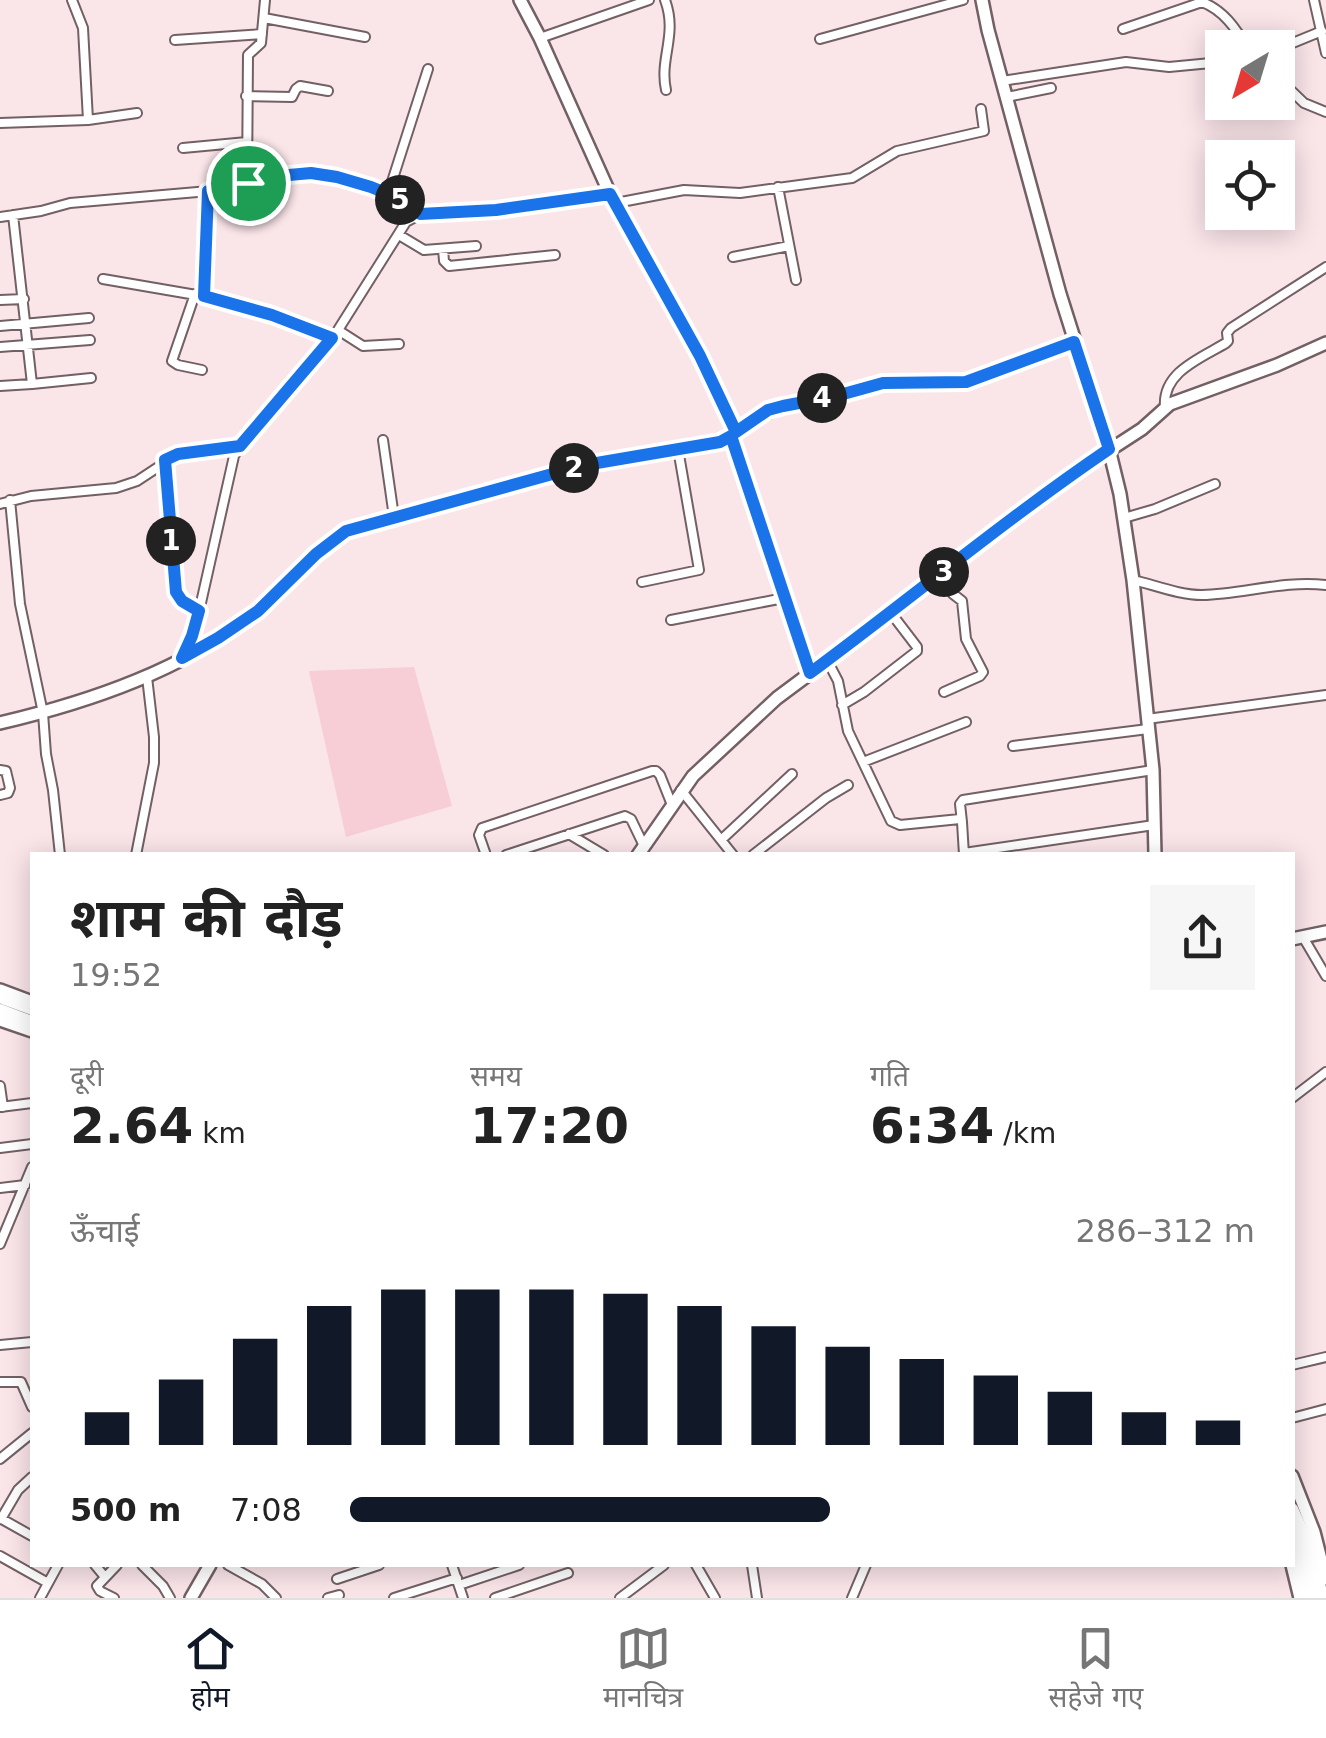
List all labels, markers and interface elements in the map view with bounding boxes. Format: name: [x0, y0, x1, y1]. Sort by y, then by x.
north arrow: [1205, 30, 1295, 120]
map controls: [1205, 30, 1295, 230]
button: locate: [1205, 140, 1295, 230]
pin: [206, 141, 291, 226]
icon: arrive: [221, 156, 276, 211]
pin: 5: [375, 175, 425, 225]
text: 5: [390, 183, 410, 216]
pin: 4: [797, 373, 847, 423]
text: 4: [812, 381, 832, 414]
pin: 2: [549, 443, 599, 493]
text: 2: [564, 451, 584, 484]
pin: 1: [146, 516, 196, 566]
text: 1: [161, 524, 181, 557]
pin: 3: [919, 547, 969, 597]
text: 3: [934, 555, 954, 588]
button: share: [1150, 885, 1255, 990]
text: शाम की दौड़: [70, 886, 342, 950]
text: 19:52: [70, 956, 162, 994]
text: दूरी: [70, 1060, 104, 1093]
text: समय: [470, 1060, 522, 1093]
text: गति: [870, 1060, 909, 1093]
text: 2.64: [70, 1097, 193, 1155]
text: 17:20: [470, 1097, 629, 1155]
text: 6:34: [870, 1097, 994, 1155]
text: km: [193, 1117, 246, 1150]
text: /km: [994, 1117, 1056, 1150]
text: ऊँचाई: [70, 1212, 139, 1250]
text: 286–312 m: [1076, 1212, 1255, 1250]
text: 500 m: [70, 1491, 181, 1529]
text: 7:08: [230, 1491, 302, 1529]
tab: होम: [183, 1621, 238, 1718]
tab: मानचित्र: [603, 1621, 683, 1718]
tab: सहेजे गए: [1049, 1621, 1143, 1718]

